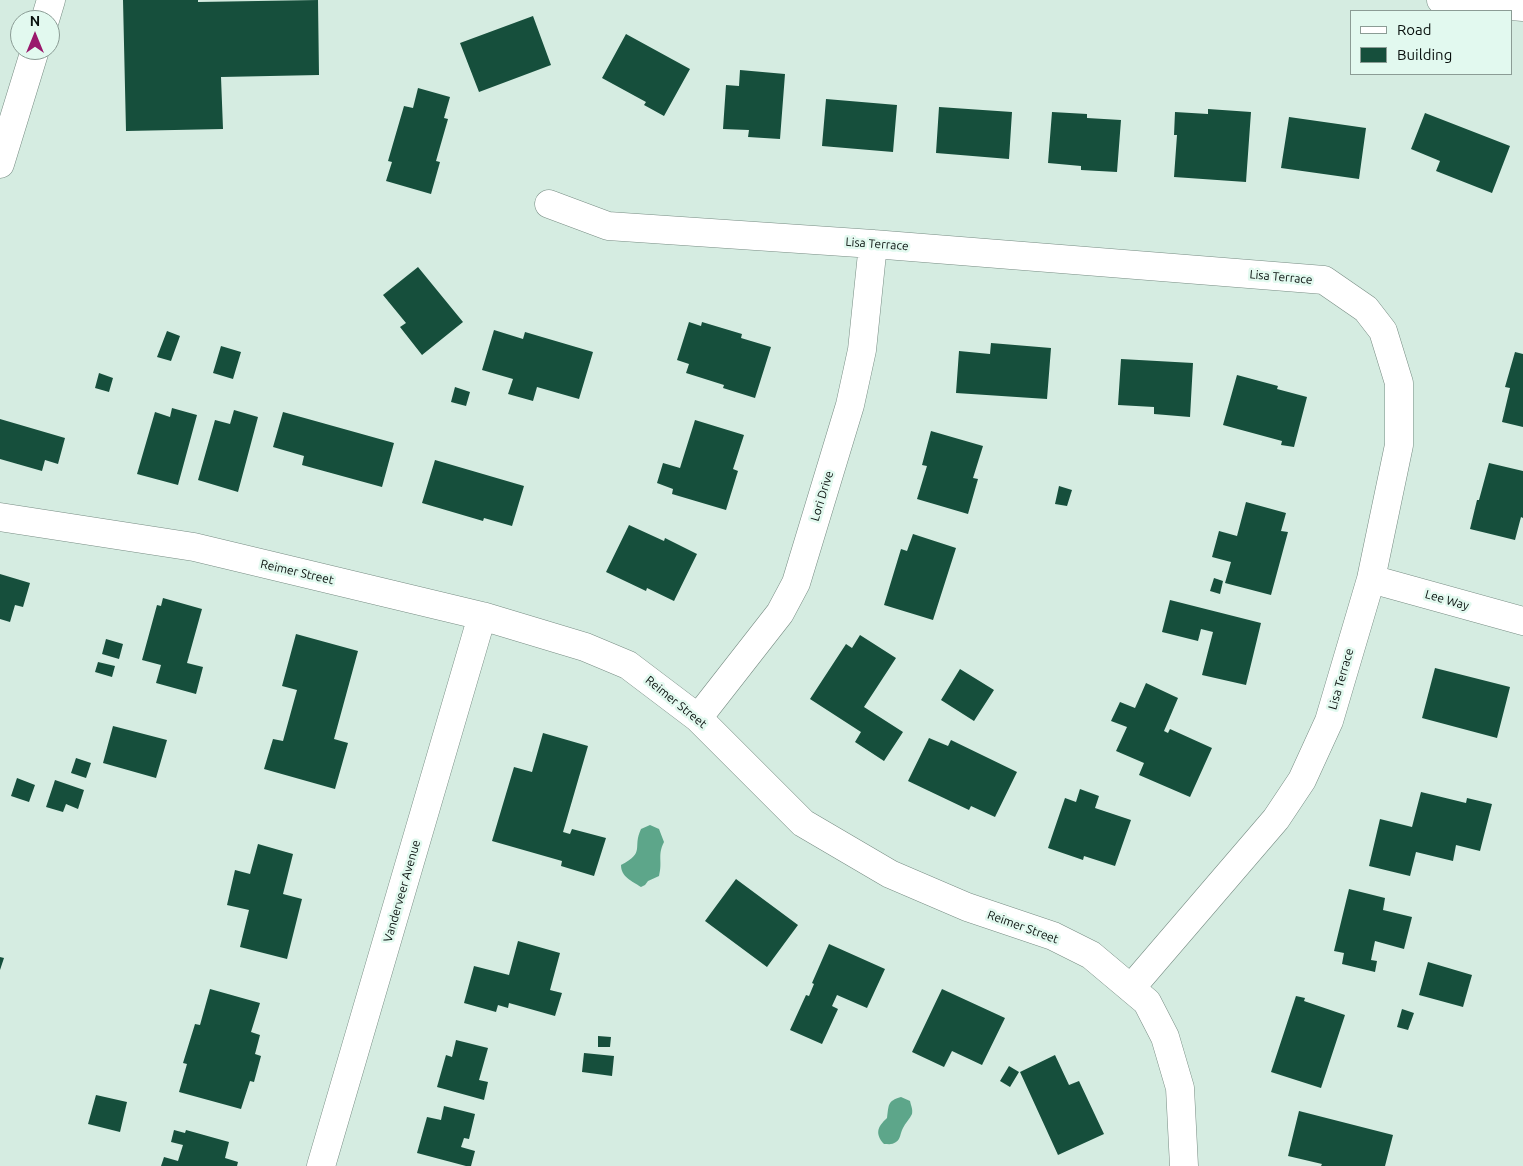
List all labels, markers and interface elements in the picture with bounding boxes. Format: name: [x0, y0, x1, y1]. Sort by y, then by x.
north arrow: [10, 10, 60, 60]
legend: [1350, 10, 1513, 75]
text: N: [30, 13, 40, 29]
text: Road: [1397, 21, 1432, 38]
text: Building: [1397, 46, 1452, 63]
street label: Lisa Terrace: [845, 235, 909, 253]
street label: Lisa Terrace: [1249, 267, 1313, 287]
street label: Lori Drive: [808, 469, 836, 523]
street label: Reimer Street: [259, 557, 335, 587]
street label: Lee Way: [1423, 587, 1471, 613]
street label: Lisa Terrace: [1325, 647, 1357, 711]
street label: Reimer Street: [642, 673, 710, 731]
street label: Vanderveer Avenue: [381, 838, 423, 944]
street label: Reimer Street: [985, 907, 1061, 947]

